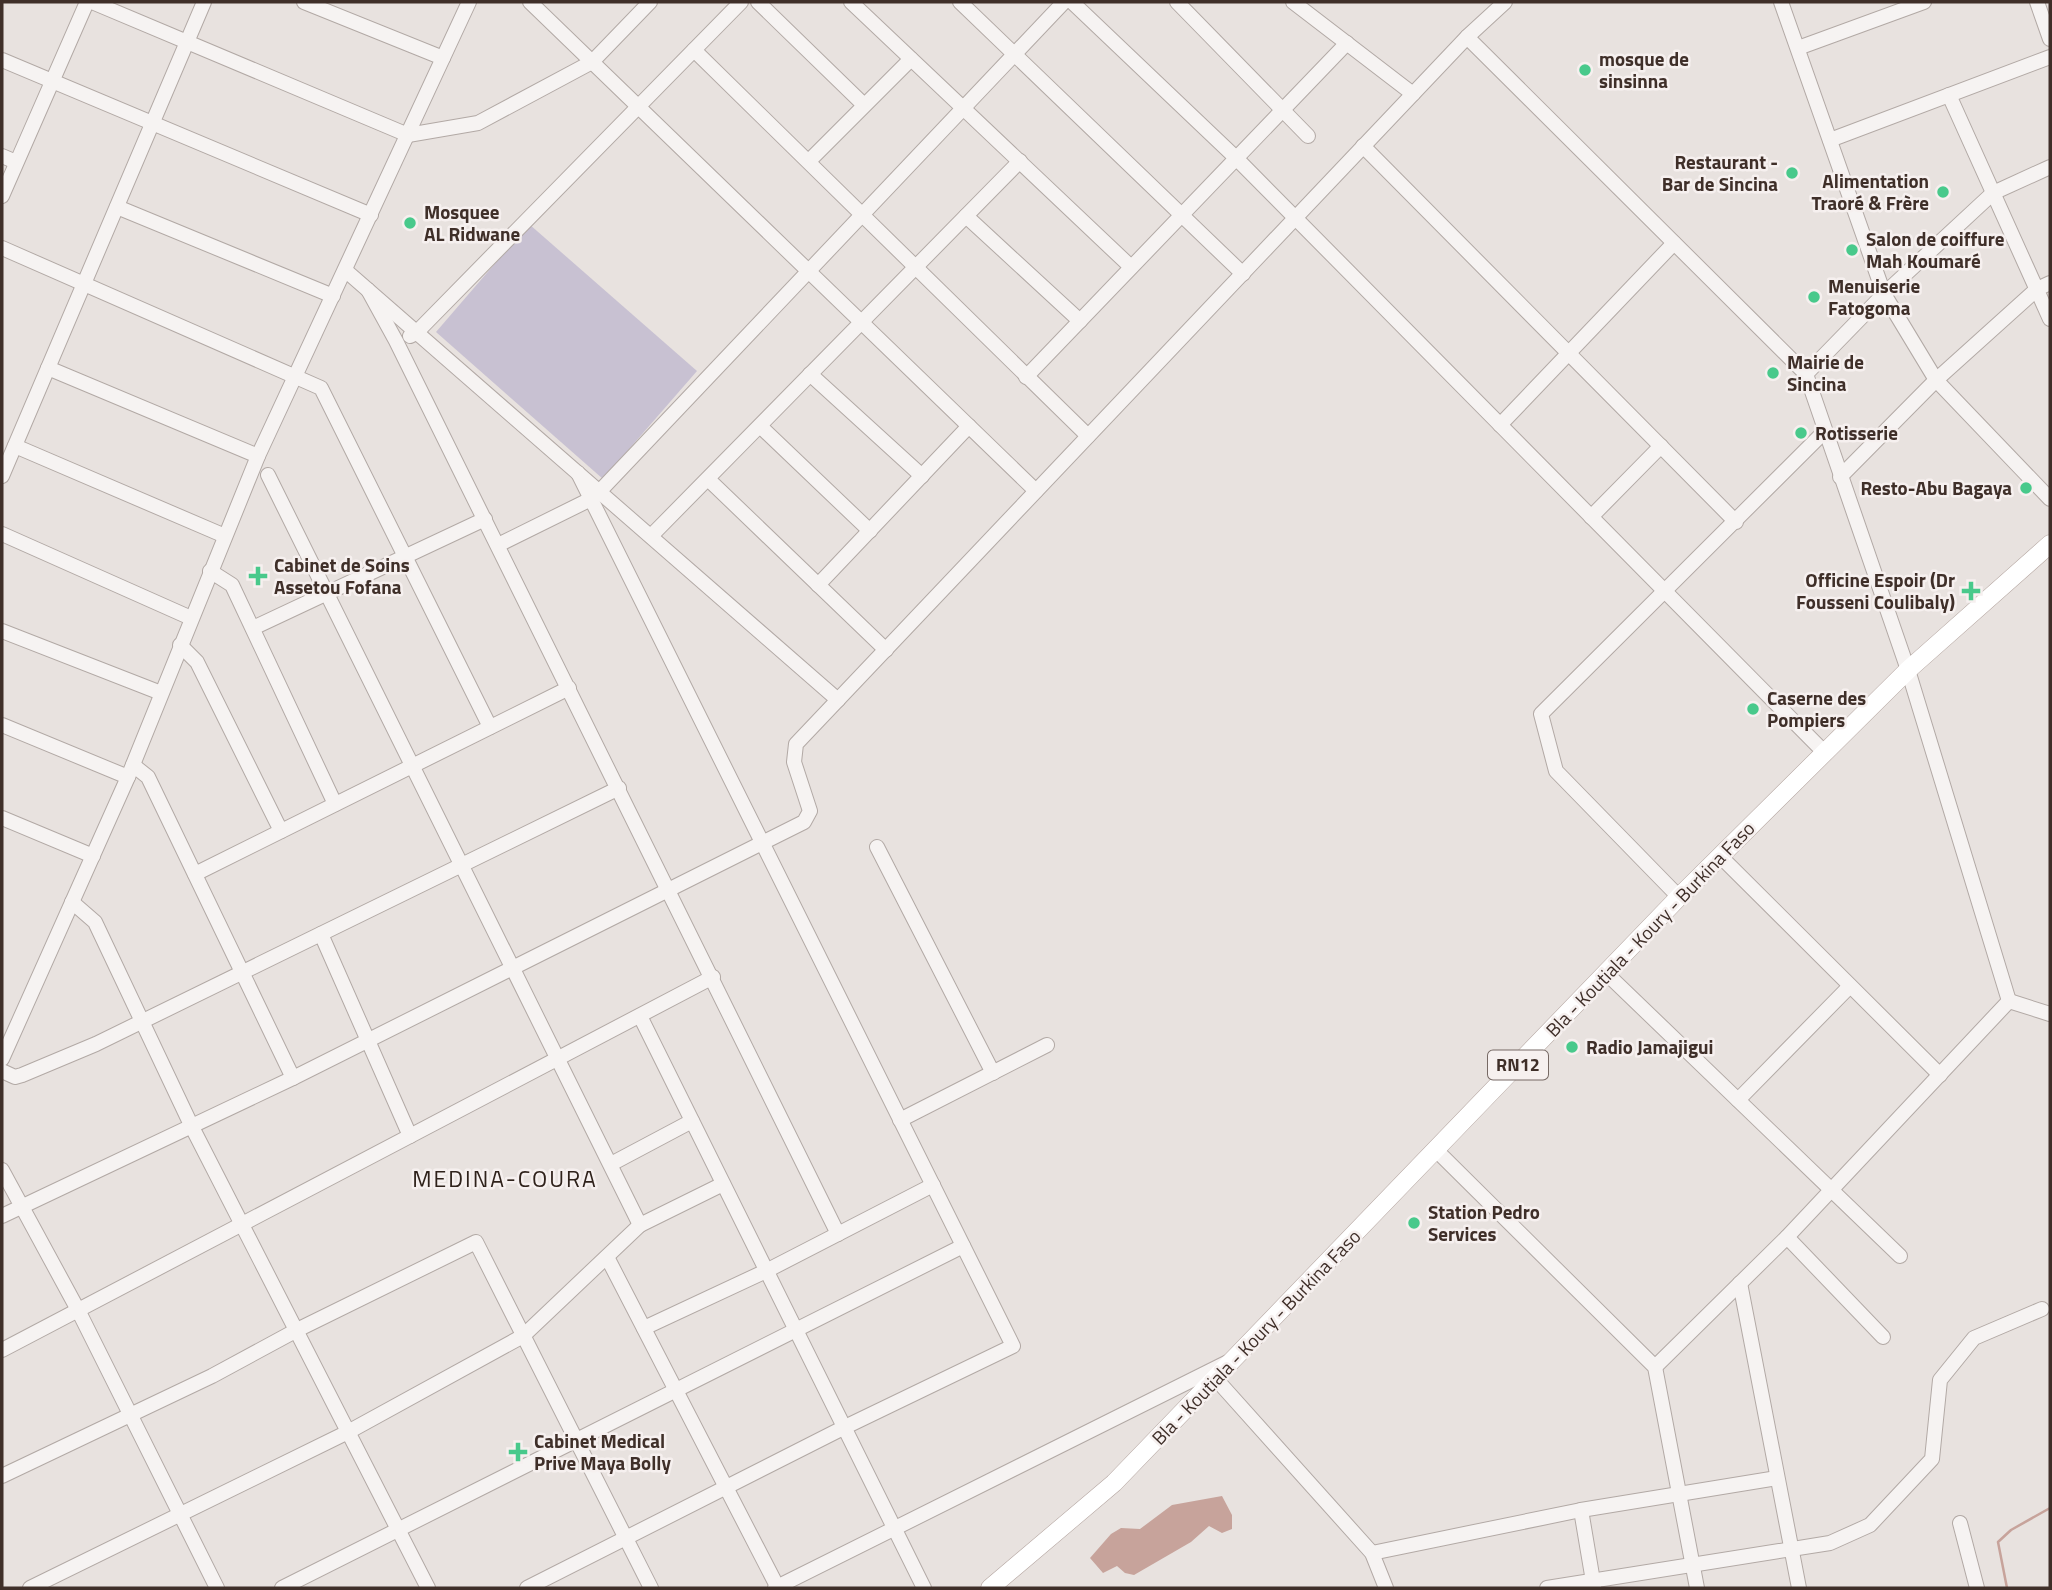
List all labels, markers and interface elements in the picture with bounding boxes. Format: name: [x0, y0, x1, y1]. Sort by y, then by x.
place label: mosque de sinsinna: [1599, 44, 1689, 95]
marker: mosque de sinsinna: [1577, 62, 1593, 78]
place label: Restaurant - Bar de Sincina: [1662, 147, 1778, 198]
marker: Restaurant - Bar de Sincina: [1784, 165, 1800, 181]
place label: Alimentation Traoré & Frère: [1811, 166, 1929, 217]
marker: Alimentation Traoré & Frère: [1935, 184, 1951, 200]
place label: Mosquee AL Ridwane: [424, 197, 521, 248]
marker: Mosquee AL Ridwane: [402, 215, 418, 231]
place label: Salon de coiffure Mah Koumaré: [1866, 224, 2005, 275]
marker: Salon de coiffure Mah Koumaré: [1844, 242, 1860, 258]
place label: Menuiserie Fatogoma: [1828, 271, 1920, 322]
marker: Menuiserie Fatogoma: [1806, 289, 1822, 305]
place label: Mairie de Sincina: [1787, 347, 1864, 398]
marker: Mairie de Sincina: [1765, 365, 1781, 381]
place label: Rotisserie: [1815, 418, 1898, 447]
marker: Rotisserie: [1793, 425, 1809, 441]
place label: Resto-Abu Bagaya: [1860, 473, 2012, 502]
marker: Resto-Abu Bagaya: [2018, 480, 2034, 496]
place label: Cabinet de Soins Assetou Fofana: [274, 550, 410, 601]
place label: Officine Espoir (Dr Fousseni Coulibaly): [1796, 565, 1955, 616]
marker: Cabinet de Soins Assetou Fofana: [248, 566, 268, 586]
marker: Officine Espoir (Dr Fousseni Coulibaly): [1961, 581, 1981, 601]
place label: Caserne des Pompiers: [1767, 683, 1866, 734]
marker: Caserne des Pompiers: [1745, 701, 1761, 717]
street label: Bla - Koutiala - Koury - Burkina Faso: [1538, 814, 1761, 1043]
place label: Radio Jamajigui: [1586, 1032, 1714, 1061]
marker: Radio Jamajigui: [1564, 1039, 1580, 1055]
road number: RN12: [1488, 1050, 1548, 1080]
district label: MEDINA-COURA: [412, 1161, 598, 1196]
place label: Station Pedro Services: [1428, 1197, 1540, 1248]
marker: Station Pedro Services: [1406, 1215, 1422, 1231]
street label: Bla - Koutiala - Koury - Burkina Faso: [1144, 1222, 1367, 1451]
place label: Cabinet Medical Prive Maya Bolly: [534, 1426, 671, 1477]
marker: Cabinet Medical Prive Maya Bolly: [508, 1442, 528, 1462]

